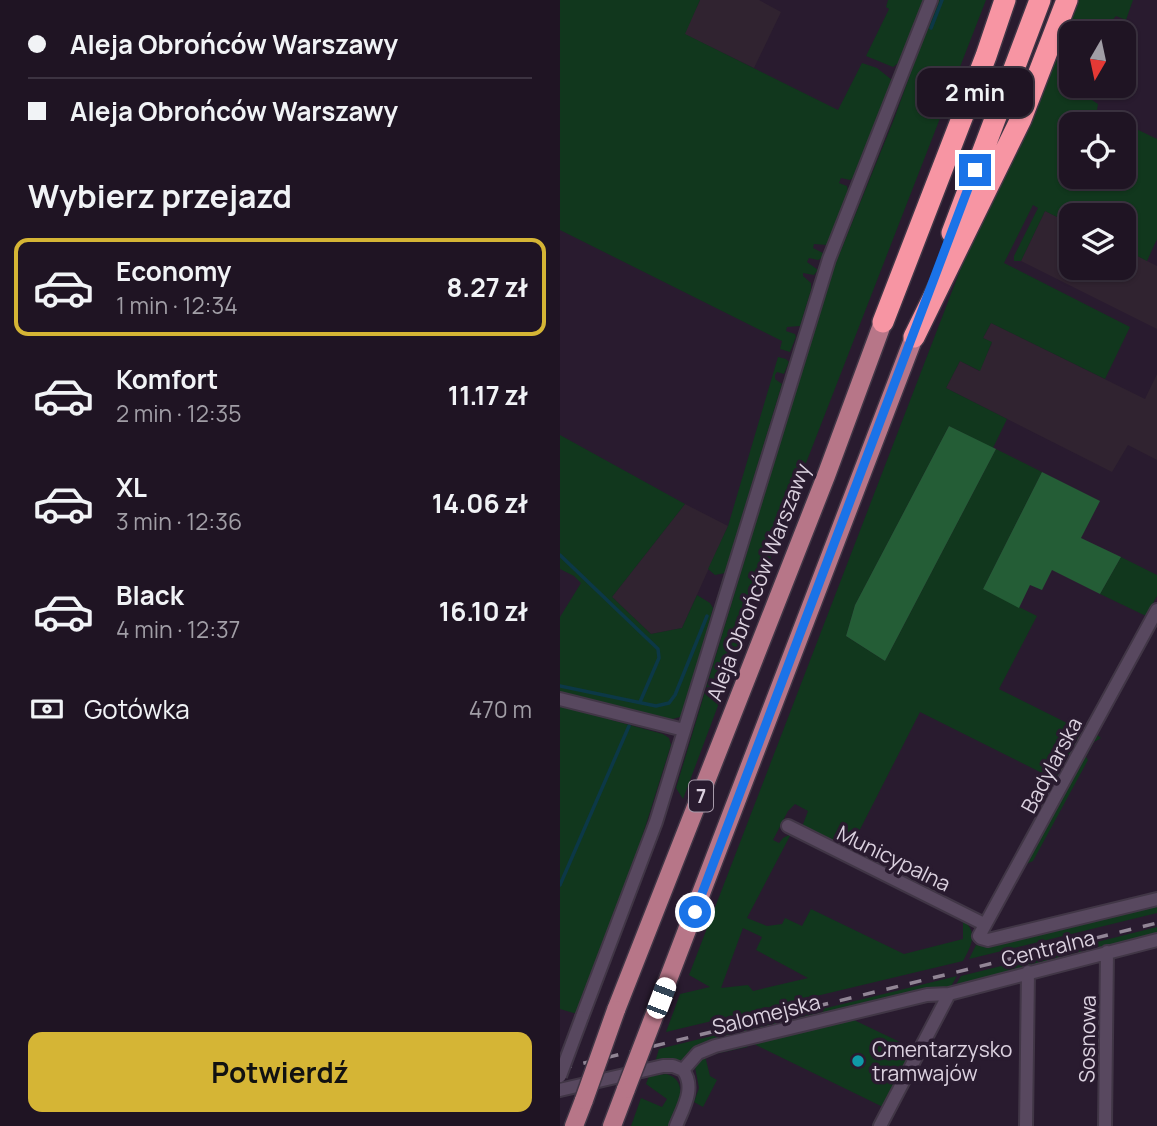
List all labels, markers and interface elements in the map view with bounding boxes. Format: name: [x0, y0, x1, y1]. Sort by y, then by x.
north arrow: [1059, 21, 1136, 98]
map controls: [1059, 21, 1136, 280]
text: Aleja Obrońców Warszawy: [70, 26, 398, 62]
callout: 2 min: [917, 68, 1033, 118]
text: 2 min: [945, 76, 1005, 108]
text: Aleja Obrońców Warszawy: [70, 93, 398, 129]
button: locate: [1059, 112, 1136, 189]
route end: [959, 154, 991, 186]
text: Wybierz przejazd: [28, 174, 292, 218]
button: layers: [1059, 203, 1136, 280]
text: Economy: [116, 253, 231, 289]
icon: car: [32, 256, 95, 319]
text: 8.27 zł: [446, 269, 528, 305]
text: 1 min · 12:34: [116, 289, 238, 321]
text: Komfort: [116, 361, 218, 397]
icon: car: [32, 364, 95, 427]
text: 11.17 zł: [448, 377, 528, 413]
text: 2 min · 12:35: [116, 397, 242, 429]
street label: Aleja Obrońców Warszawy: [700, 459, 816, 705]
text: XL: [116, 469, 147, 505]
icon: car: [32, 472, 95, 535]
text: 14.06 zł: [432, 485, 528, 521]
text: 3 min · 12:36: [116, 505, 242, 537]
text: Black: [116, 577, 184, 613]
icon: car: [32, 580, 95, 643]
text: 16.10 zł: [439, 593, 528, 629]
text: 4 min · 12:37: [116, 613, 240, 645]
icon: cash: [28, 690, 66, 728]
text: Gotówka: [84, 691, 190, 727]
text: 470 m: [469, 693, 532, 725]
street label: Badylarska: [1014, 712, 1088, 818]
road number: 7: [689, 780, 713, 811]
street label: Municypalna: [833, 818, 955, 898]
route start: [679, 896, 711, 928]
street label: Centralna: [998, 923, 1098, 973]
car: [644, 975, 679, 1021]
street label: Salomejska: [709, 987, 823, 1041]
street label: Sosnowa: [1072, 995, 1102, 1083]
button: Potwierdź: [28, 1032, 532, 1112]
place label: Cmentarzysko tramwajów: [872, 1035, 1012, 1087]
marker: Cmentarzysko tramwajów: [850, 1053, 866, 1069]

